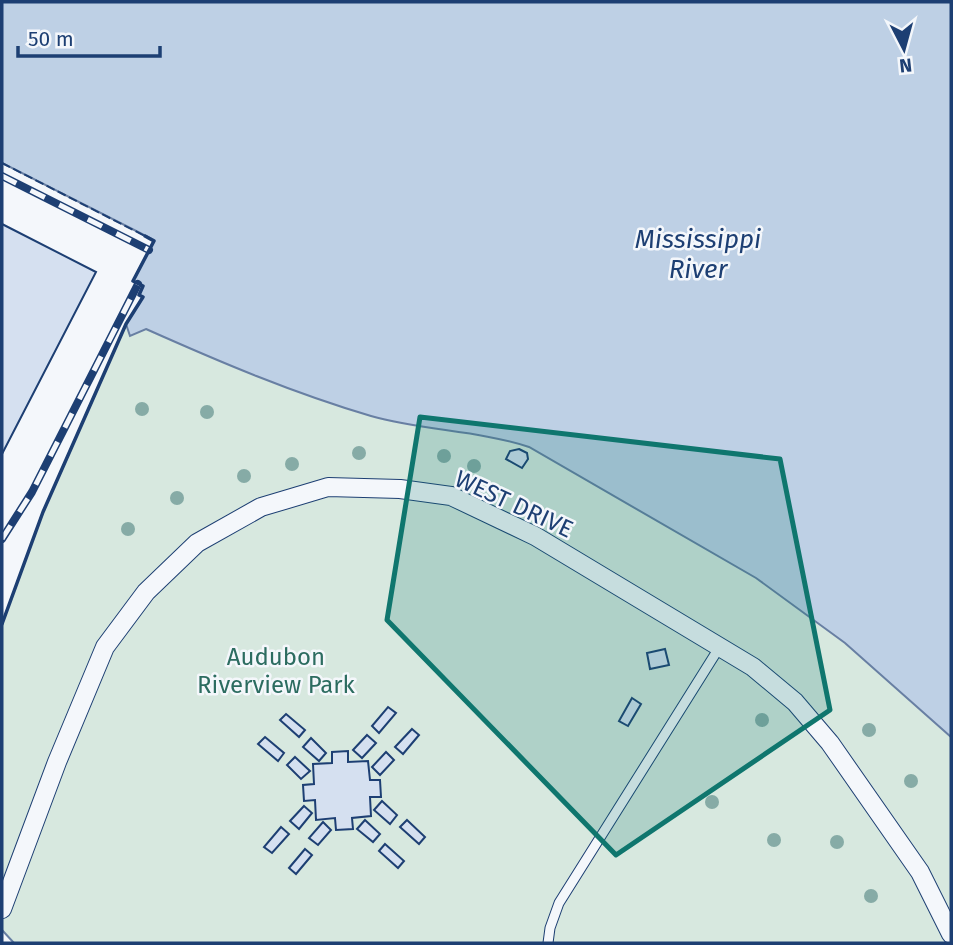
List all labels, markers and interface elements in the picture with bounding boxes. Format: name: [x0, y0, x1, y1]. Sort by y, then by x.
scale bar: [18, 14, 159, 58]
north arrow: [869, 14, 939, 84]
text: 50 m: [28, 26, 74, 52]
text: N: [898, 53, 913, 78]
water label: Mississippi River: [635, 224, 761, 285]
street label: WEST DRIVE: [451, 464, 577, 544]
park label: Audubon Riverview Park: [197, 643, 356, 699]

